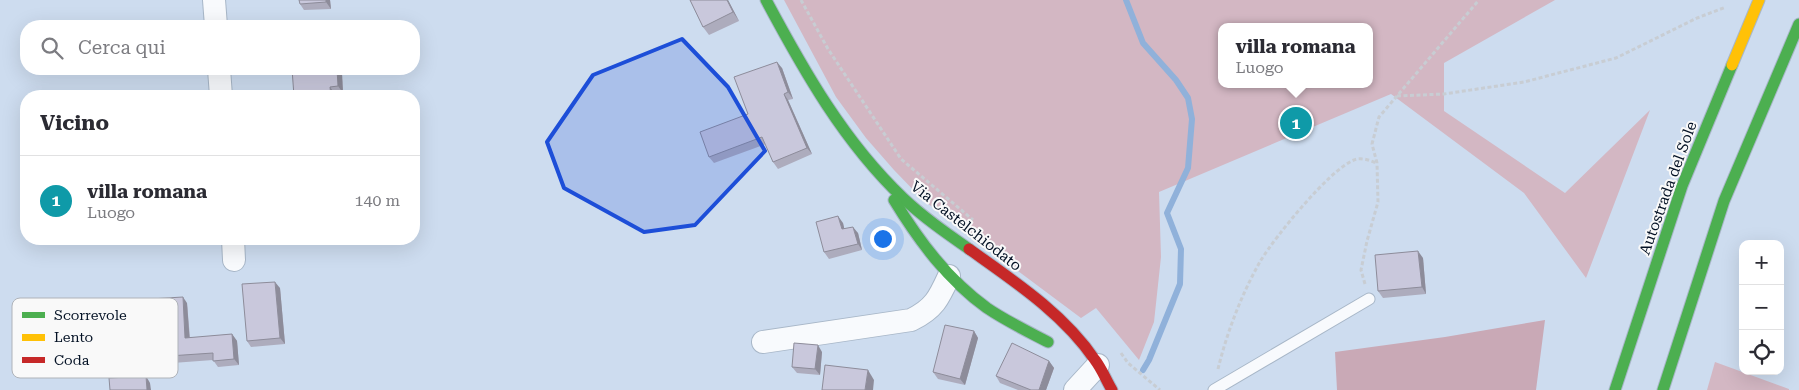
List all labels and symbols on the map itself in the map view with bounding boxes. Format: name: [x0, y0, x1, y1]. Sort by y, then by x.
pin: 1: [1280, 104, 1312, 142]
street label: Autostrada del Sole: [1636, 119, 1700, 257]
street label: Via Castelchiodato: [907, 177, 1025, 275]
your location: [870, 226, 896, 252]
legend: [12, 298, 178, 378]
text: Scorrevole: [54, 307, 127, 323]
text: Lento: [54, 329, 93, 345]
text: Coda: [54, 352, 90, 368]

